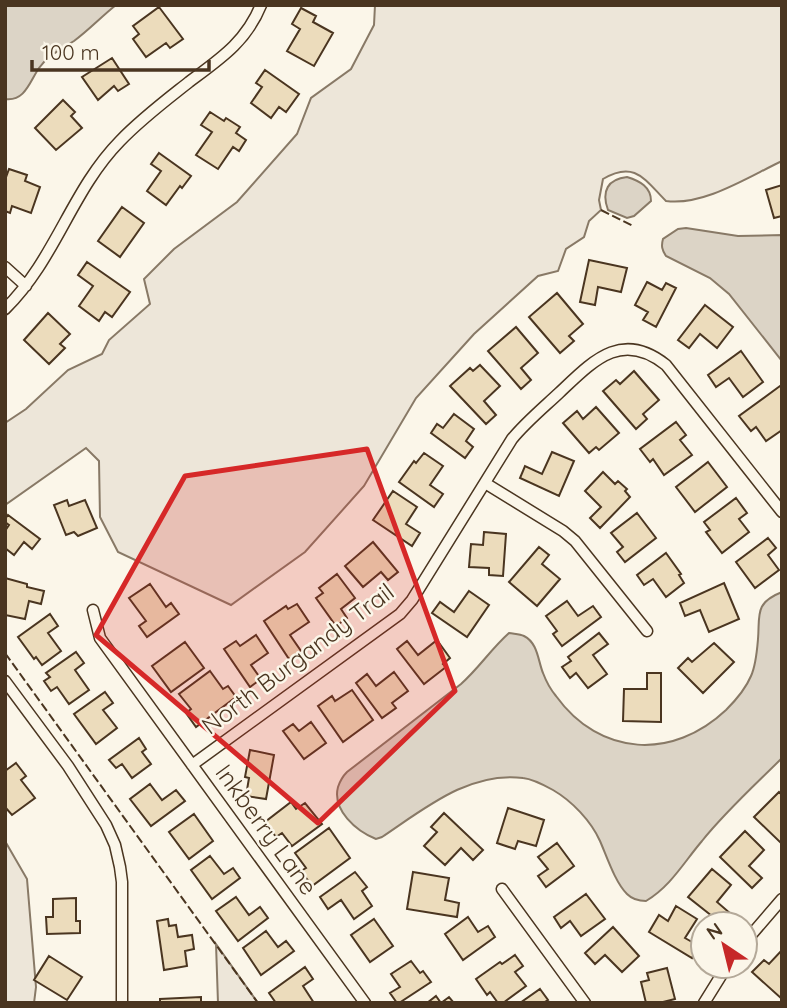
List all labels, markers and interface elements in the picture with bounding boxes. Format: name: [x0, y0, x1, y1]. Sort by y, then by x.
scale bar: [32, 28, 208, 72]
text: 100 m: [42, 39, 100, 65]
street label: North Burgandy Trail: [195, 576, 399, 740]
street label: Inkberry Lane: [209, 758, 324, 901]
north arrow: [689, 910, 759, 980]
text: N: [702, 917, 727, 945]

